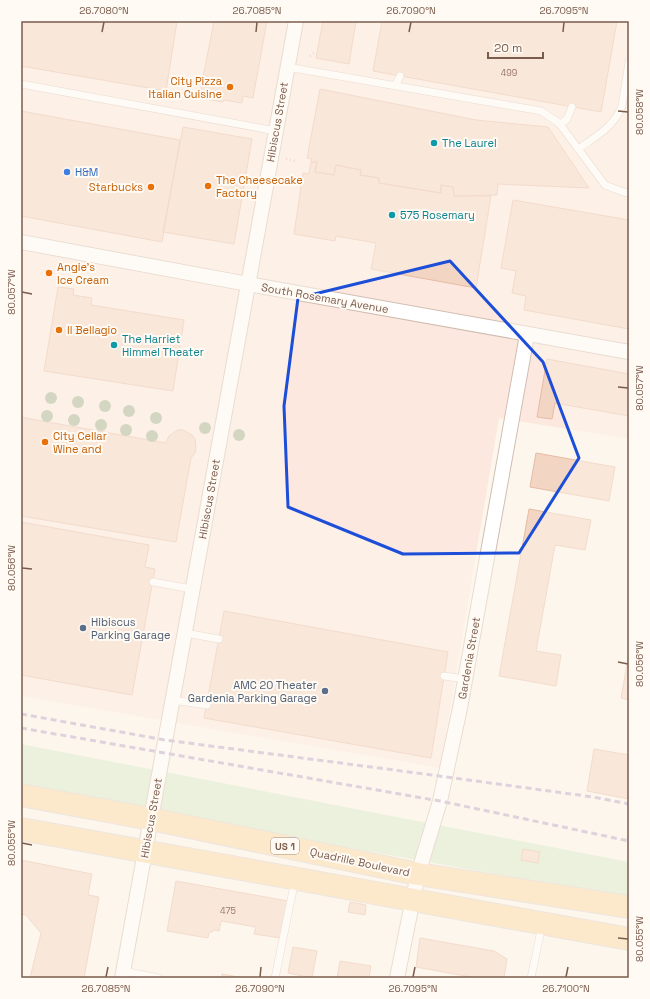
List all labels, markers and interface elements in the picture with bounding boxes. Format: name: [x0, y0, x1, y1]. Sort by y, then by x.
text: 26.7080°N: [79, 4, 129, 17]
text: 26.7085°N: [233, 4, 281, 17]
text: 26.7090°N: [386, 4, 436, 17]
text: 26.7095°N: [540, 4, 588, 17]
scale bar: [488, 34, 543, 60]
text: 20 m: [494, 40, 522, 56]
house number: 499: [501, 67, 517, 79]
place label: City Pizza Italian Cuisine: [148, 74, 223, 101]
street label: Hibiscus Street: [263, 81, 291, 163]
marker: City Pizza Italian Cuisine: [225, 82, 235, 92]
text: 80.058°W: [633, 89, 646, 135]
place label: The Laurel: [442, 136, 497, 150]
marker: The Laurel: [429, 138, 439, 148]
place label: H&M: [75, 165, 98, 179]
marker: H&M: [62, 167, 72, 177]
place label: The Cheesecake Factory: [216, 173, 303, 200]
place label: Starbucks: [89, 180, 143, 194]
marker: The Cheesecake Factory: [203, 181, 213, 191]
marker: Starbucks: [146, 182, 156, 192]
place label: 575 Rosemary: [400, 208, 475, 222]
marker: 575 Rosemary: [387, 210, 397, 220]
place label: Angie's Ice Cream: [57, 260, 109, 287]
marker: Angie's Ice Cream: [44, 268, 54, 278]
text: 80.057°W: [5, 269, 18, 315]
street label: South Rosemary Avenue: [260, 280, 390, 316]
place label: Il Bellagio: [67, 323, 117, 337]
marker: Il Bellagio: [54, 325, 64, 335]
place label: The Harriet Himmel Theater: [122, 332, 204, 359]
marker: The Harriet Himmel Theater: [109, 340, 119, 350]
text: 80.057°W: [633, 365, 646, 411]
place label: City Cellar Wine and: [53, 429, 107, 456]
marker: City Cellar Wine and: [40, 437, 50, 447]
street label: Hibiscus Street: [195, 458, 223, 540]
text: 80.056°W: [5, 545, 18, 591]
place label: Hibiscus Parking Garage: [91, 615, 171, 642]
street label: Gardenia Street: [455, 616, 483, 700]
marker: Hibiscus Parking Garage: [78, 623, 88, 633]
text: 80.056°W: [633, 641, 646, 687]
place label: AMC 20 Theater Gardenia Parking Garage: [188, 678, 317, 705]
marker: AMC 20 Theater Gardenia Parking Garage: [320, 686, 330, 696]
street label: Hibiscus Street: [137, 777, 165, 859]
text: 80.055°W: [5, 820, 18, 866]
road number: US 1: [271, 838, 299, 854]
street label: Quadrille Boulevard: [309, 845, 411, 879]
house number: 475: [220, 905, 236, 917]
text: 80.055°W: [633, 916, 646, 962]
text: 26.7085°N: [82, 982, 130, 995]
text: 26.7090°N: [235, 982, 285, 995]
text: 26.7095°N: [389, 982, 437, 995]
text: 26.7100°N: [542, 982, 590, 995]

